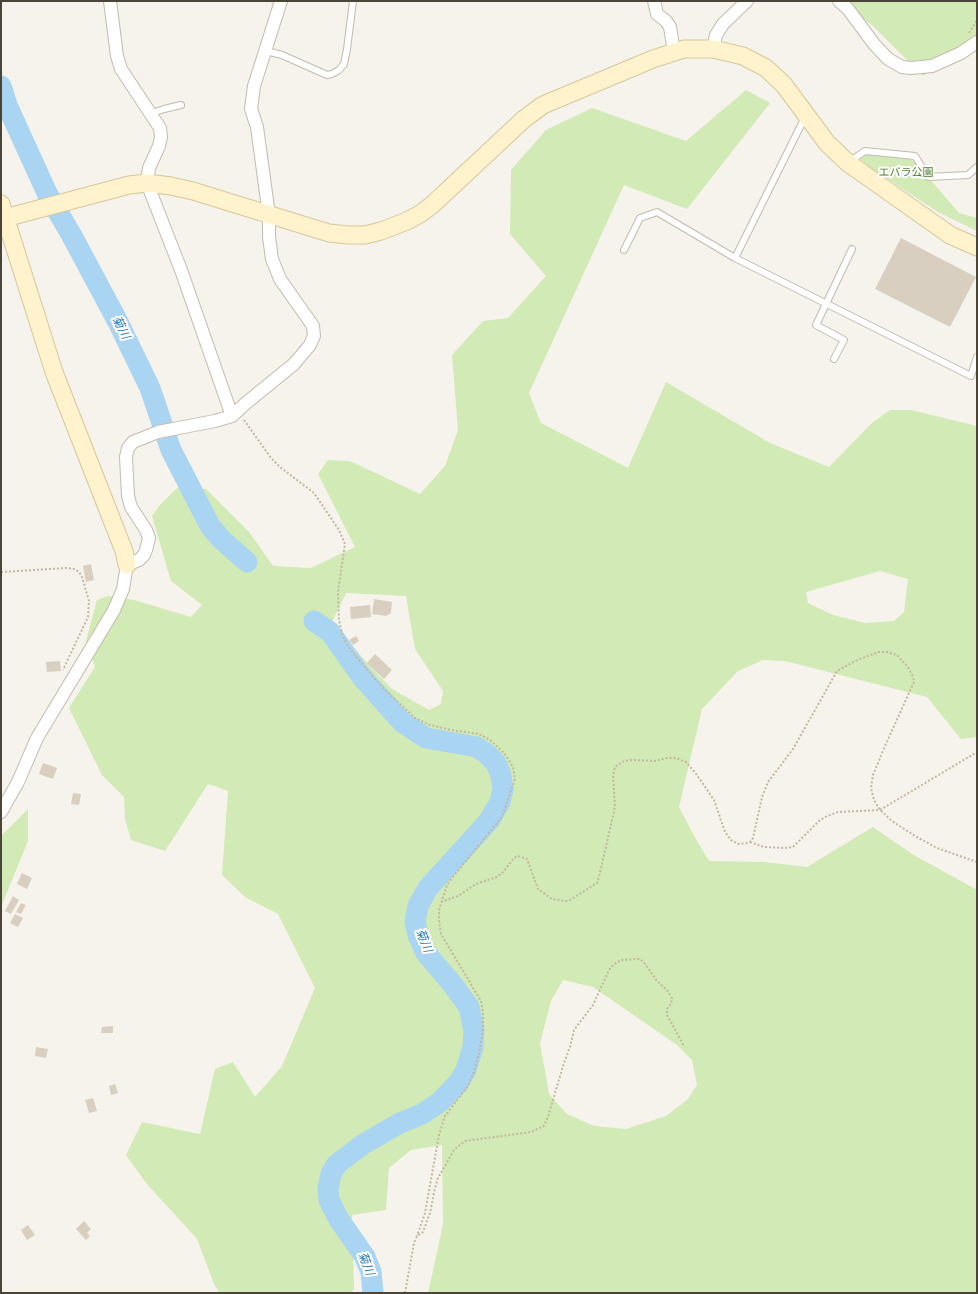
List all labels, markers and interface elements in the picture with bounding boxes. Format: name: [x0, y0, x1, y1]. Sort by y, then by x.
park label: エバラ公園: [879, 167, 933, 181]
water label: 菊川: [108, 314, 132, 342]
water label: 菊川: [412, 927, 434, 955]
water label: 菊川: [354, 1250, 376, 1278]

